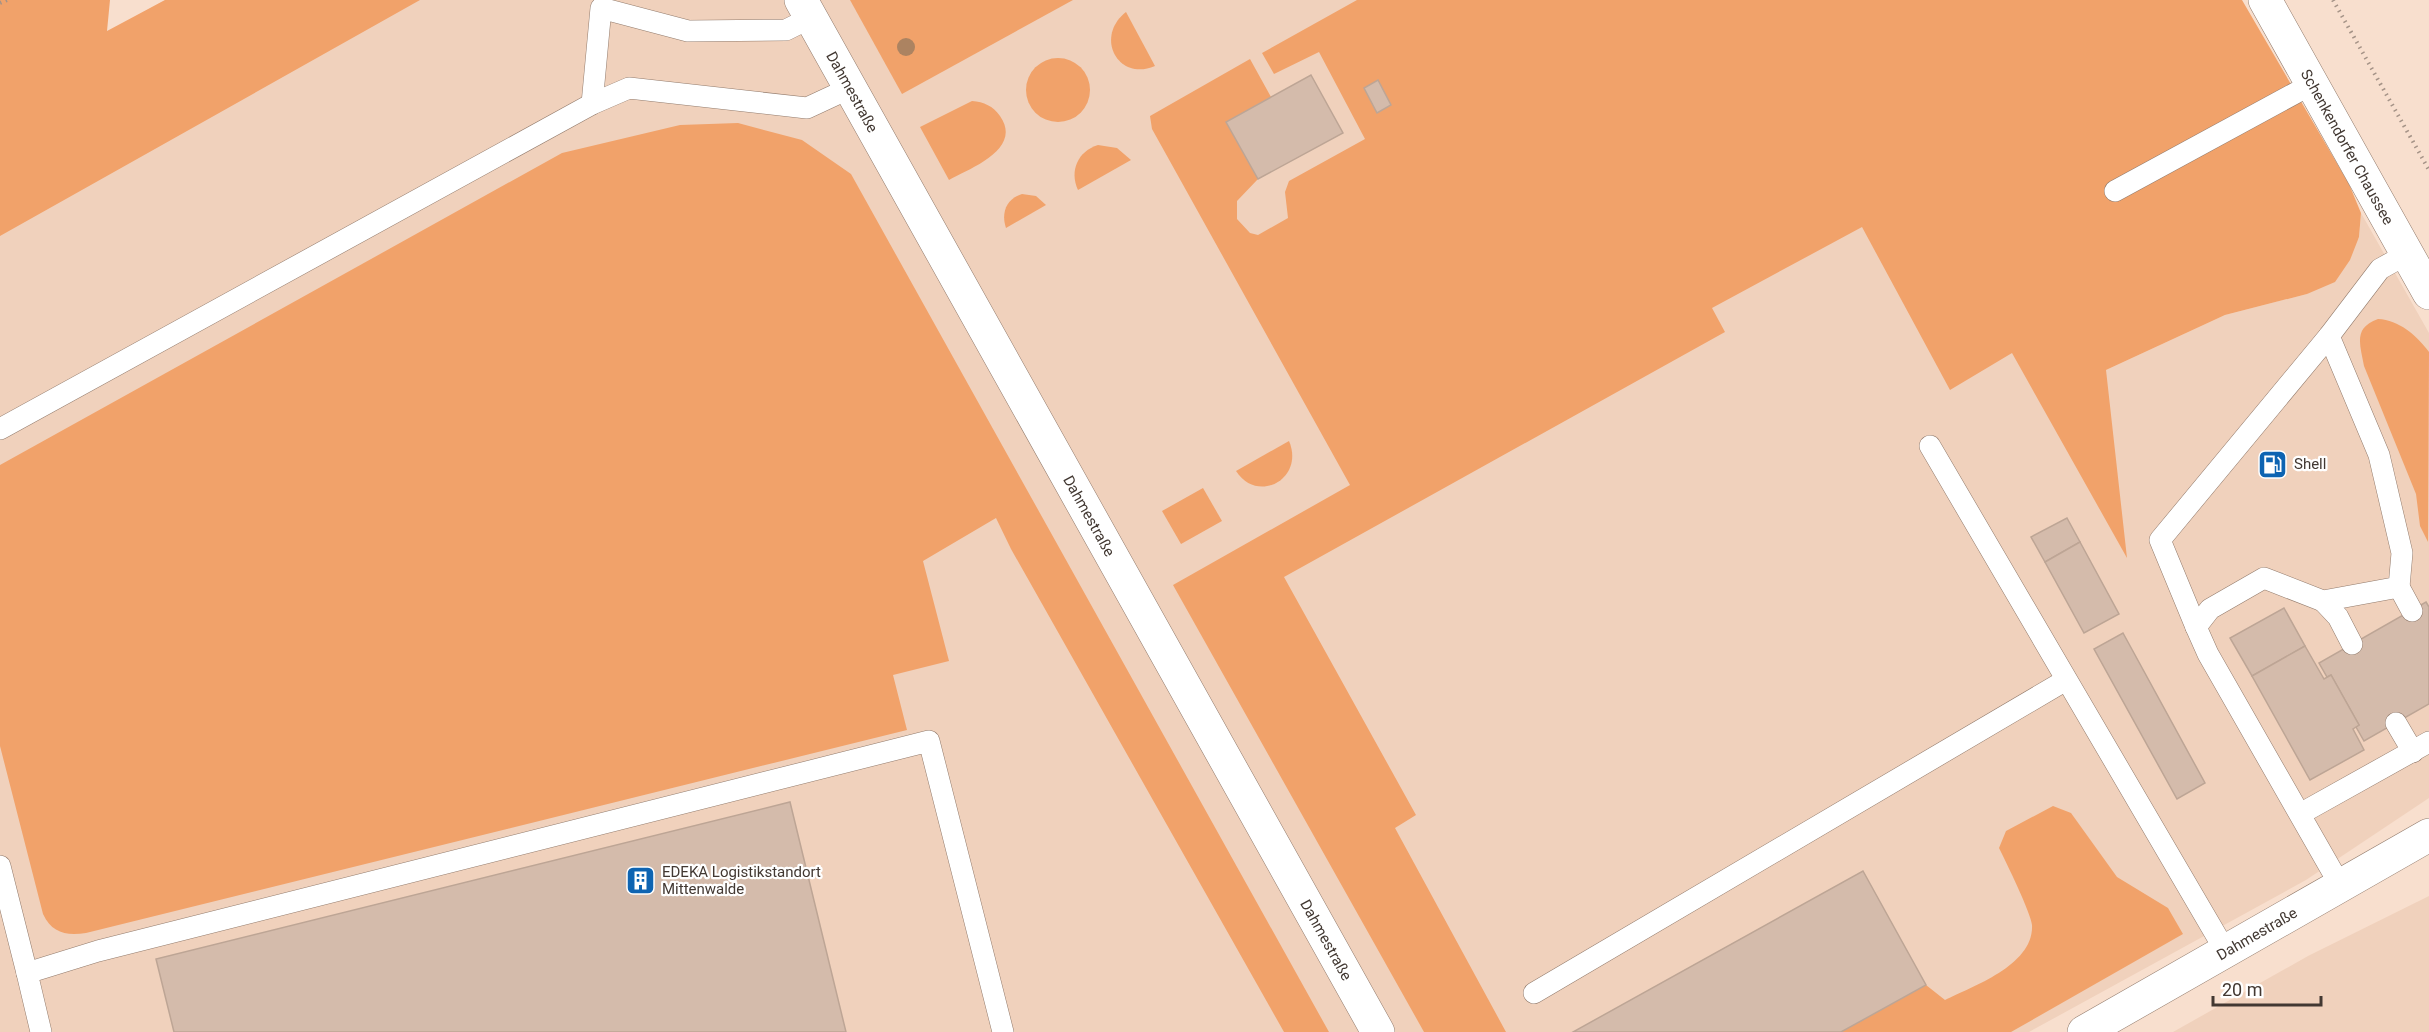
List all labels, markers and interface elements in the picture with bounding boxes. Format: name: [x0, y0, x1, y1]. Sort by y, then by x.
street label: Dahmestraße: [822, 48, 882, 136]
street label: Schenkendorfer Chaussee: [2297, 66, 2397, 228]
fuel station icon: Shell: [2257, 448, 2289, 480]
place label: Shell: [2294, 455, 2326, 473]
street label: Dahmestraße: [1059, 472, 1119, 560]
place label: EDEKA Logistikstandort Mittenwalde: [662, 863, 821, 898]
building icon: EDEKA Logistikstandort Mittenwalde: [625, 865, 657, 897]
street label: Dahmestraße: [1296, 896, 1356, 984]
street label: Dahmestraße: [2214, 904, 2300, 964]
scale bar: [2213, 969, 2321, 1007]
text: 20 m: [2222, 979, 2262, 1000]

